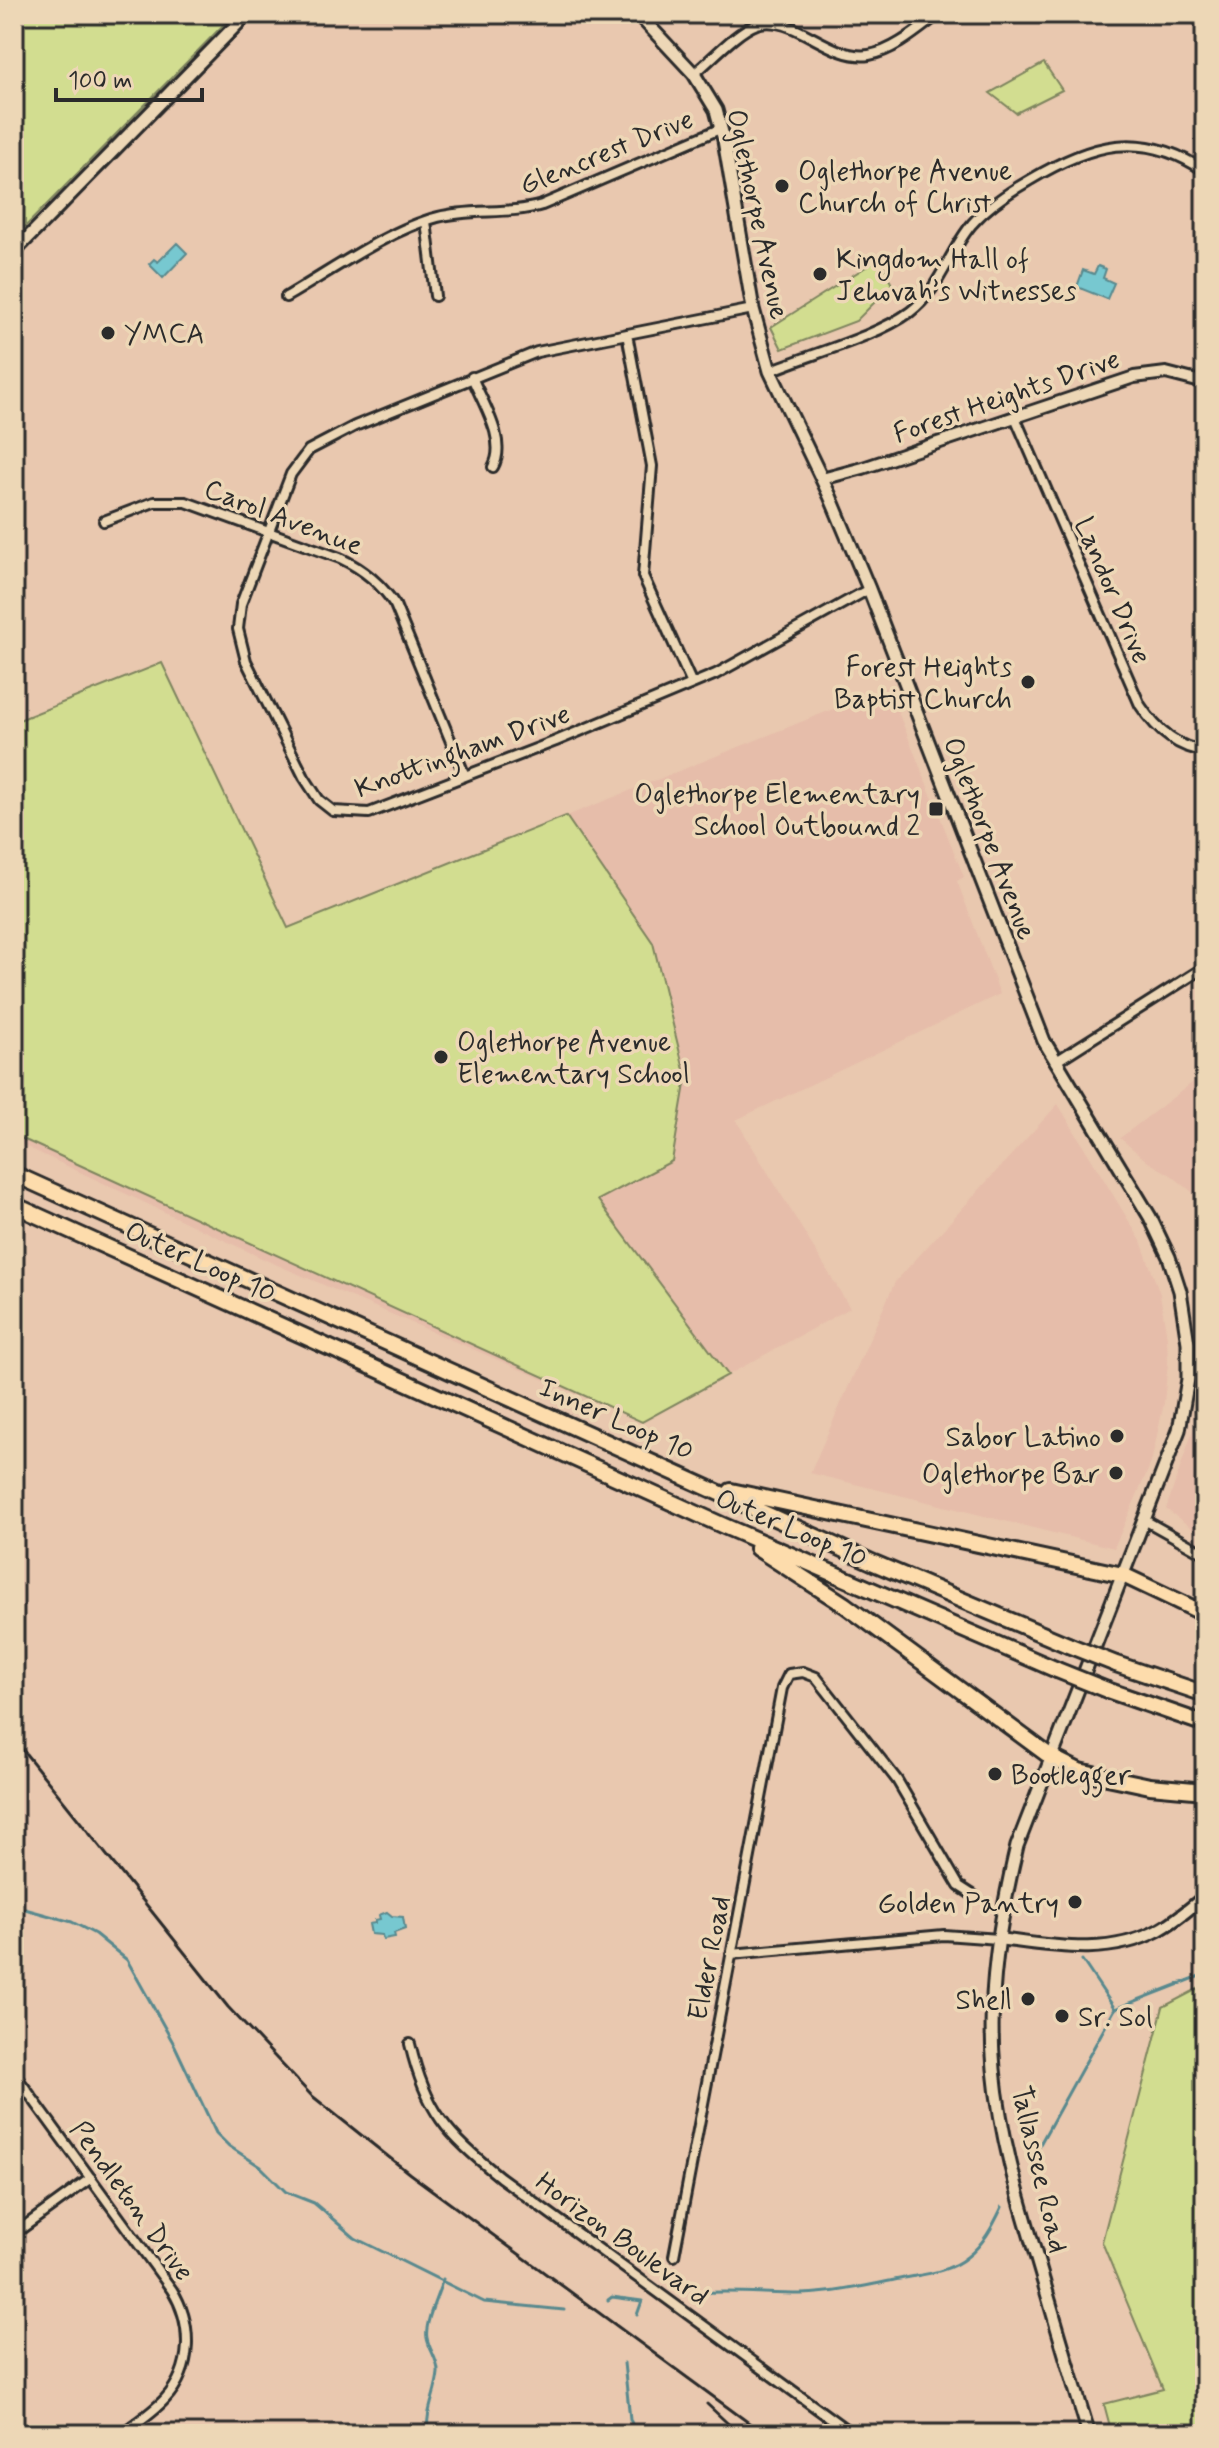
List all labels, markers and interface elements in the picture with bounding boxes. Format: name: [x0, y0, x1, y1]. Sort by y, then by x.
scale bar: [56, 52, 202, 102]
text: 100 m: [68, 66, 132, 97]
street label: Glencrest Drive: [515, 102, 699, 205]
street label: Oglethorpe Avenue: [716, 106, 797, 323]
place label: Oglethorpe Avenue Church of Christ: [798, 154, 1012, 223]
marker: Oglethorpe Avenue Church of Christ: [773, 177, 791, 195]
place label: Kingdom Hall of Jehovah’s Witnesses: [836, 242, 1077, 311]
marker: Kingdom Hall of Jehovah’s Witnesses: [811, 265, 829, 283]
place label: YMCA: [124, 317, 205, 354]
marker: YMCA: [99, 324, 117, 342]
street label: Forest Heights Drive: [889, 341, 1125, 453]
street label: Carol Avenue: [199, 471, 368, 566]
street label: Landor Drive: [1064, 512, 1159, 670]
place label: Forest Heights Baptist Church: [834, 650, 1012, 719]
marker: Forest Heights Baptist Church: [1019, 673, 1037, 691]
street label: Knottingham Drive: [350, 696, 577, 811]
street label: Oglethorpe Avenue: [933, 732, 1044, 946]
place label: Oglethorpe Elementary School Outbound 2: [634, 777, 920, 846]
marker: Oglethorpe Elementary School Outbound 2: [927, 800, 945, 818]
place label: Oglethorpe Avenue Elementary School: [457, 1025, 690, 1094]
marker: Oglethorpe Avenue Elementary School: [432, 1048, 450, 1066]
street label: Outer Loop 10: [119, 1214, 281, 1313]
street label: Inner Loop 10: [533, 1370, 699, 1471]
place label: Sabor Latino: [945, 1420, 1101, 1457]
marker: Sabor Latino: [1108, 1427, 1126, 1445]
place label: Oglethorpe Bar: [922, 1457, 1100, 1494]
marker: Oglethorpe Bar: [1107, 1464, 1125, 1482]
street label: Outer Loop 10: [709, 1481, 873, 1578]
place label: Bootlegger: [1011, 1758, 1132, 1798]
marker: Bootlegger: [986, 1765, 1004, 1783]
place label: Golden Pantry: [878, 1886, 1059, 1923]
street label: Elder Road: [680, 1893, 741, 2024]
marker: Golden Pantry: [1066, 1893, 1084, 1911]
place label: Shell: [956, 1983, 1012, 2020]
marker: Shell: [1019, 1990, 1037, 2008]
place label: Sr. Sol: [1078, 2000, 1153, 2037]
marker: Sr. Sol: [1053, 2007, 1071, 2025]
street label: Tallassee Road: [1001, 2082, 1076, 2257]
street label: Pendleton Drive: [60, 2114, 202, 2289]
street label: Horizon Boulevard: [527, 2164, 716, 2316]

